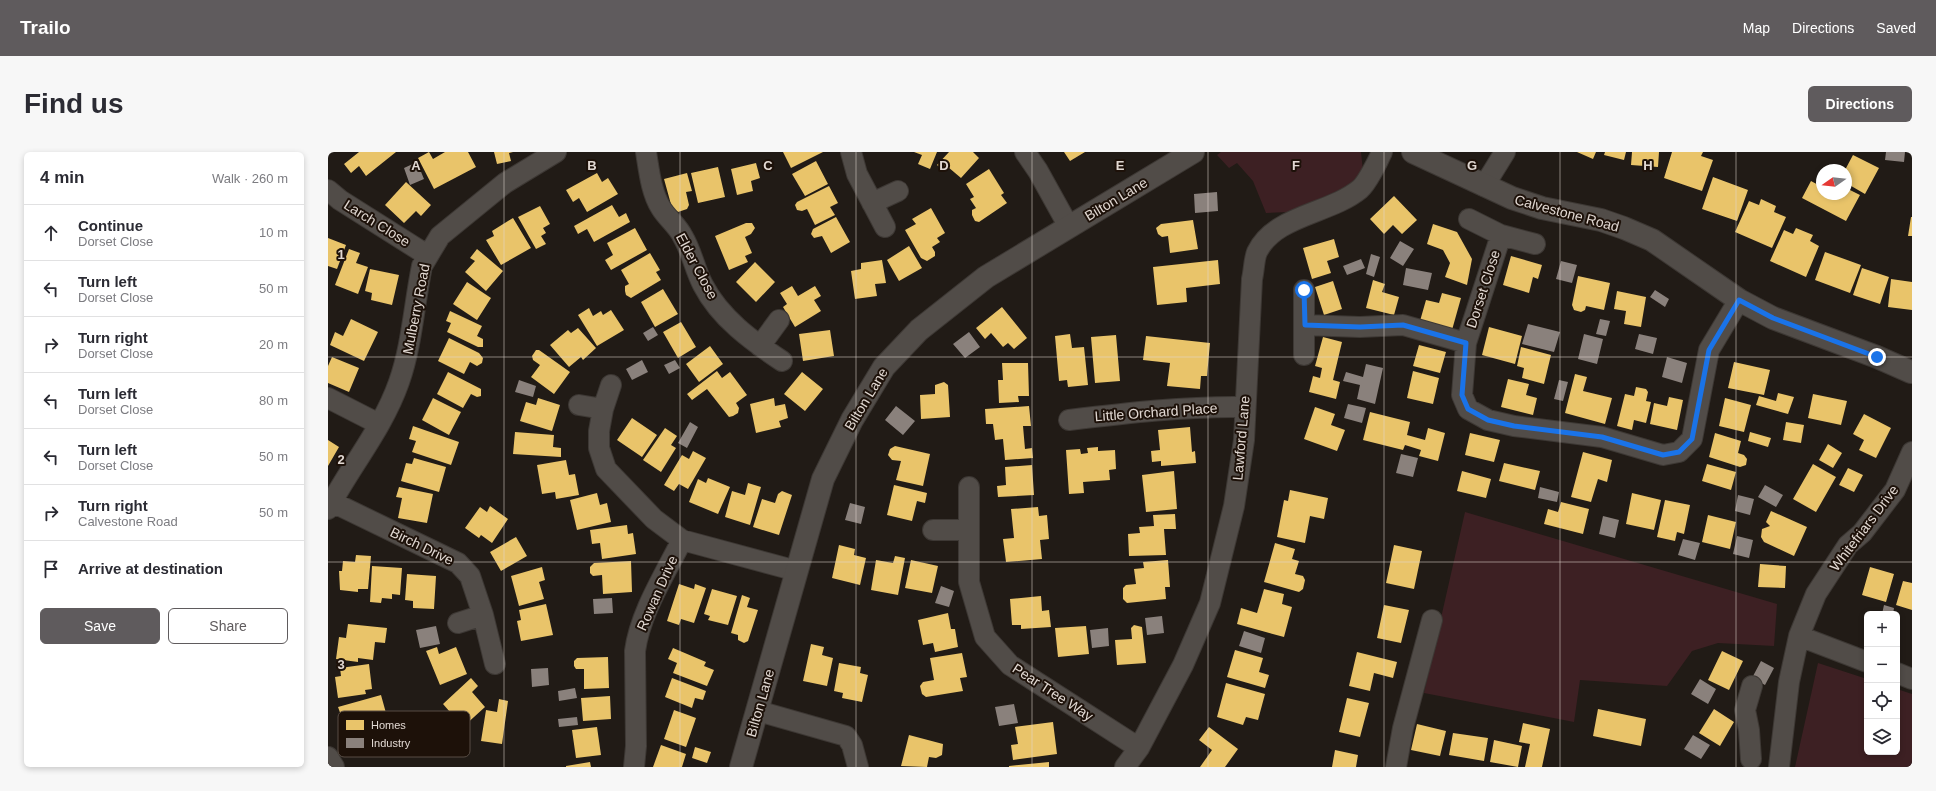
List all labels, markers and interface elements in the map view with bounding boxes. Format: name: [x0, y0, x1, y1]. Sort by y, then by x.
text: Trailo: [20, 17, 71, 38]
text: Map: [1743, 20, 1770, 36]
text: Directions: [1792, 20, 1854, 36]
text: Saved: [1876, 20, 1916, 36]
button: Directions: [1808, 86, 1912, 122]
text: Find us: [24, 88, 124, 119]
text: A: [411, 158, 421, 173]
text: B: [587, 158, 597, 173]
text: C: [763, 158, 773, 173]
text: D: [939, 158, 949, 173]
text: E: [1116, 158, 1125, 173]
text: F: [1292, 158, 1300, 173]
text: G: [1467, 158, 1477, 173]
text: H: [1643, 158, 1653, 173]
north arrow: [1816, 164, 1852, 200]
text: 4 min: [40, 168, 84, 187]
text: Walk · 260 m: [212, 171, 288, 186]
street label: Bilton Lane: [1082, 174, 1150, 224]
street label: Calvestone Road: [1513, 191, 1621, 235]
street label: Larch Close: [341, 196, 413, 250]
text: Continue: [78, 217, 143, 234]
icon: ahead: [40, 222, 62, 244]
text: 10 m: [259, 225, 288, 240]
street label: Elder Close: [673, 230, 721, 302]
text: Dorset Close: [78, 234, 153, 249]
text: 1: [337, 247, 345, 262]
street label: Dorset Close: [1463, 248, 1503, 330]
street label: Mulberry Road: [399, 262, 433, 356]
text: Turn left: [78, 273, 137, 290]
icon: left: [40, 278, 62, 300]
text: 50 m: [259, 281, 288, 296]
route start: [1295, 281, 1313, 299]
text: Dorset Close: [78, 290, 153, 305]
text: Turn right: [78, 329, 148, 346]
icon: right: [40, 334, 62, 356]
text: 20 m: [259, 337, 288, 352]
text: Dorset Close: [78, 346, 153, 361]
route end: [1868, 348, 1886, 366]
street label: Bilton Lane: [841, 365, 891, 433]
text: Turn left: [78, 385, 137, 402]
icon: left: [40, 390, 62, 412]
text: 80 m: [259, 393, 288, 408]
street label: Lawford Lane: [1229, 395, 1253, 481]
street label: Little Orchard Place: [1094, 400, 1218, 424]
text: Dorset Close: [78, 402, 153, 417]
text: Turn left: [78, 441, 137, 458]
icon: left: [40, 446, 62, 468]
text: 50 m: [259, 449, 288, 464]
text: 2: [337, 452, 345, 467]
text: Dorset Close: [78, 458, 153, 473]
street label: Whitefriars Drive: [1826, 482, 1902, 574]
text: Turn right: [78, 497, 148, 514]
icon: right: [40, 502, 62, 524]
text: 50 m: [259, 505, 288, 520]
text: Calvestone Road: [78, 514, 178, 529]
street label: Birch Drive: [388, 524, 456, 568]
street label: Rowan Drive: [633, 553, 681, 633]
icon: arrive: [40, 558, 62, 580]
text: Arrive at destination: [78, 560, 223, 577]
button: Save: [40, 608, 160, 644]
button: Share: [168, 608, 288, 644]
map controls: [1864, 611, 1900, 755]
button: +: [1864, 611, 1900, 647]
button: −: [1864, 647, 1900, 683]
text: 3: [337, 657, 345, 672]
street label: Pear Tree Way: [1010, 660, 1096, 724]
street label: Bilton Lane: [743, 667, 777, 739]
button: locate: [1864, 683, 1900, 719]
legend: [338, 711, 470, 757]
text: Homes: [371, 719, 406, 731]
button: layers: [1864, 719, 1900, 755]
text: Industry: [371, 737, 411, 749]

